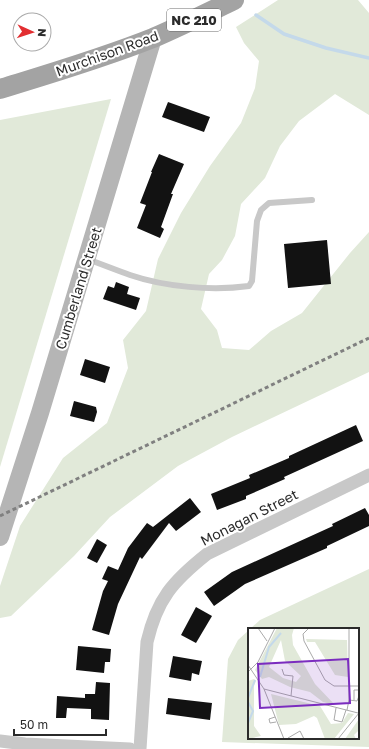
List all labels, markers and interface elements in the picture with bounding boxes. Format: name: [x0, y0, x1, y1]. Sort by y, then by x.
road number: NC 210: [167, 9, 221, 31]
north arrow: [12, 12, 52, 52]
street label: Murchison Road: [53, 27, 161, 79]
text: N: [36, 28, 49, 37]
street label: Cumberland Street: [51, 225, 105, 351]
street label: Monagan Street: [197, 485, 301, 549]
inset map: [248, 628, 359, 739]
scale bar: [14, 711, 106, 737]
text: 50 m: [20, 717, 48, 732]

